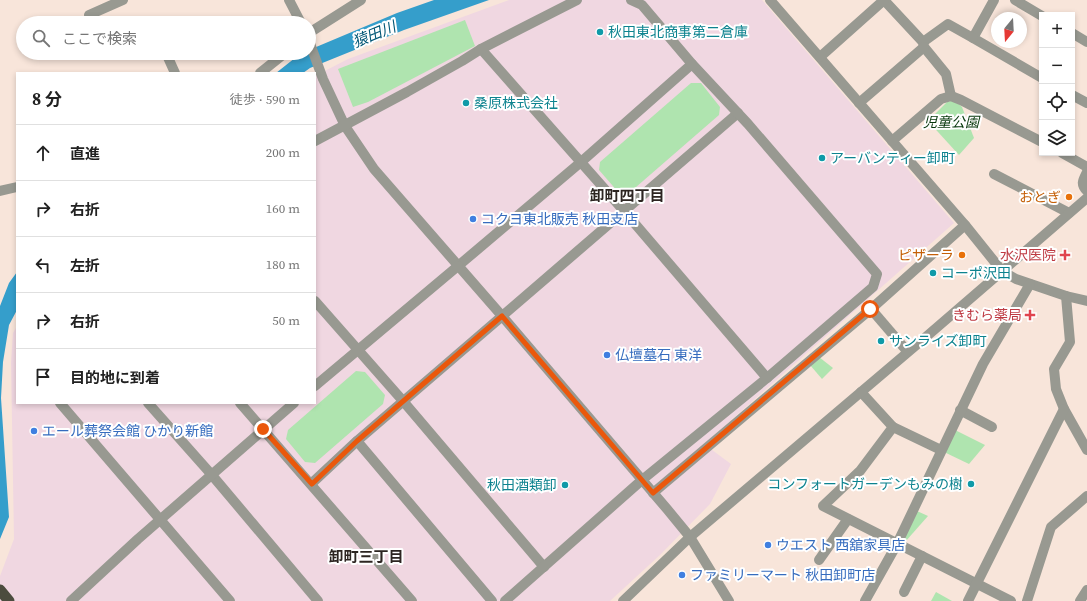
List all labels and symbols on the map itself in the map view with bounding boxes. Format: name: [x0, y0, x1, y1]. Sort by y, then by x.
north arrow: [991, 12, 1027, 48]
water label: 猿田川: [349, 15, 401, 52]
place label: 秋田東北商事第二倉庫: [608, 22, 748, 42]
marker: 秋田東北商事第二倉庫: [595, 27, 605, 37]
place label: 桑原株式会社: [474, 93, 558, 113]
marker: 桑原株式会社: [461, 98, 471, 108]
park label: 児童公園: [923, 112, 981, 132]
place label: アーバンティー卸町: [830, 148, 955, 168]
marker: アーバンティー卸町: [817, 153, 827, 163]
district label: 卸町四丁目: [589, 185, 665, 206]
place label: おとぎ: [1019, 187, 1061, 207]
marker: おとぎ: [1064, 192, 1074, 202]
place label: コクヨ東北販売 秋田支店: [481, 209, 638, 229]
marker: コクヨ東北販売 秋田支店: [468, 214, 478, 224]
place label: ピザーラ: [898, 245, 954, 265]
place label: 水沢医院: [1000, 245, 1056, 265]
marker: 水沢医院: [1059, 249, 1071, 261]
marker: ピザーラ: [957, 250, 967, 260]
place label: コーポ沢田: [941, 263, 1011, 283]
marker: コーポ沢田: [928, 268, 938, 278]
route start: [861, 300, 879, 318]
place label: きむら薬局: [952, 305, 1022, 325]
marker: きむら薬局: [1025, 310, 1035, 320]
place label: サンライズ卸町: [889, 331, 987, 351]
marker: サンライズ卸町: [876, 336, 886, 346]
place label: 仏壇墓石 東洋: [615, 345, 702, 365]
marker: 仏壇墓石 東洋: [602, 350, 612, 360]
route end: [254, 420, 272, 438]
place label: エール葬祭会館 ひかり新館: [42, 421, 213, 441]
marker: エール葬祭会館 ひかり新館: [29, 426, 39, 436]
place label: コンフォートガーデンもみの樹: [767, 474, 963, 494]
place label: 秋田酒類卸: [487, 475, 557, 495]
marker: コンフォートガーデンもみの樹: [966, 479, 976, 489]
marker: 秋田酒類卸: [560, 480, 570, 490]
place label: ウエスト 西舘家具店: [776, 535, 905, 555]
marker: ウエスト 西舘家具店: [763, 540, 773, 550]
district label: 卸町三丁目: [328, 546, 404, 567]
place label: ファミリーマート 秋田卸町店: [690, 565, 875, 585]
marker: ファミリーマート 秋田卸町店: [677, 570, 687, 580]

